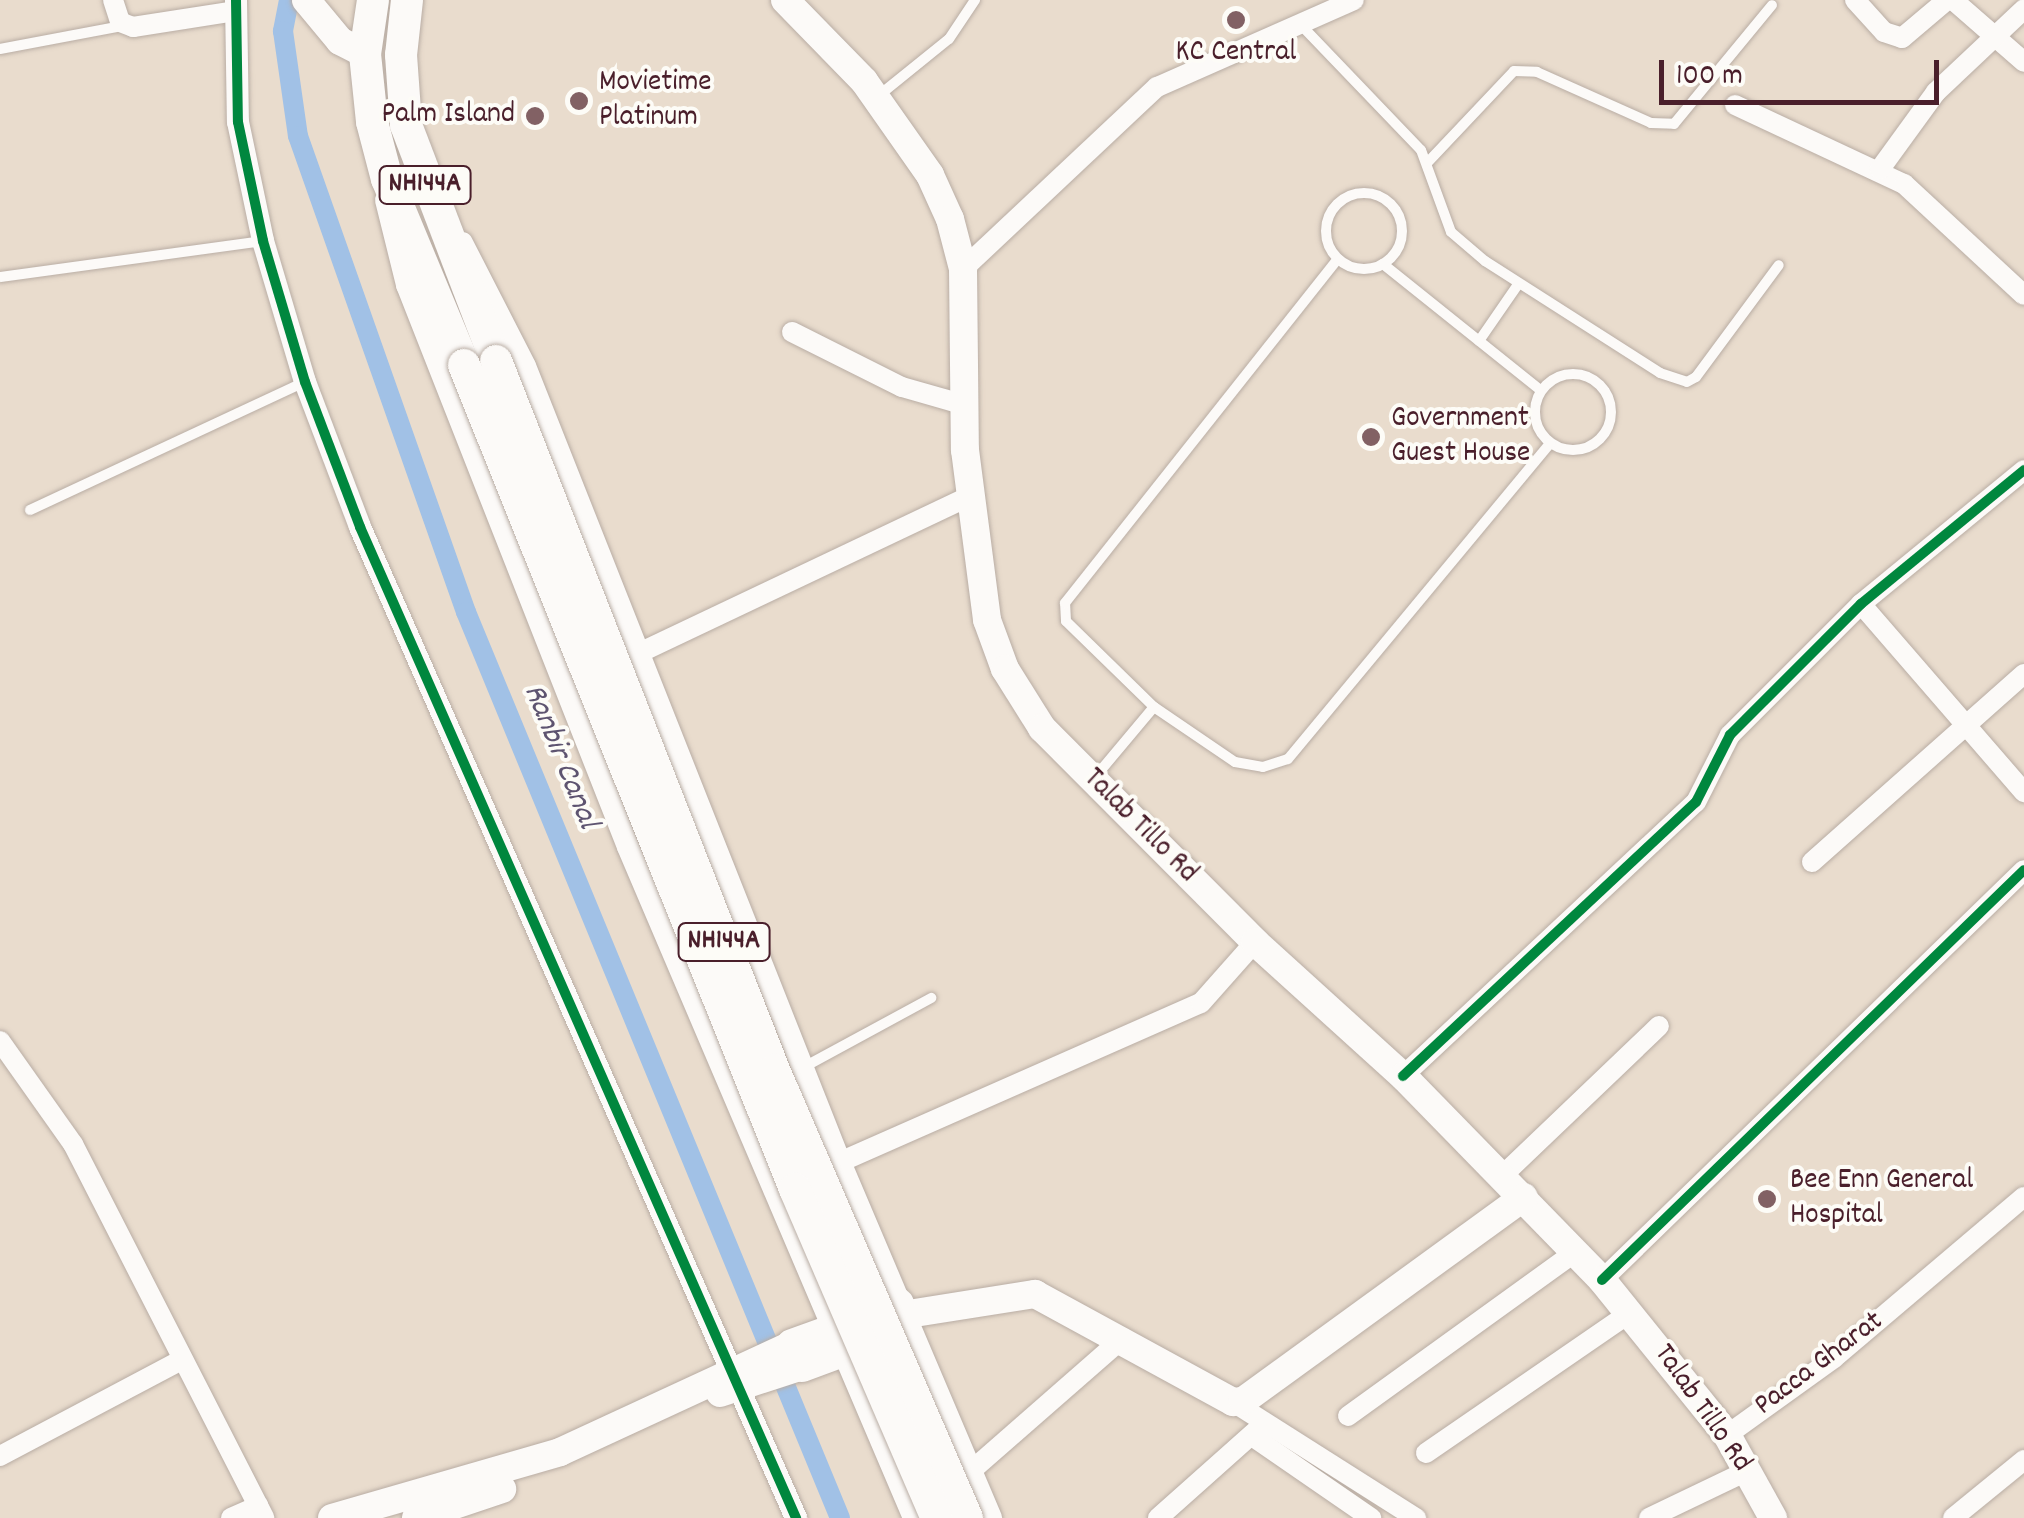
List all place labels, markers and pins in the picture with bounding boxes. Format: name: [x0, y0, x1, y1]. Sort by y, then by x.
marker: KC Central: [1225, 9, 1247, 31]
place label: KC Central: [1176, 36, 1296, 72]
place label: Movietime Platinum: [599, 66, 711, 136]
marker: Movietime Platinum: [568, 90, 590, 112]
place label: Palm Island: [382, 98, 515, 134]
marker: Palm Island: [524, 105, 546, 127]
place label: Government Guest House: [1391, 402, 1530, 472]
marker: Government Guest House: [1360, 426, 1382, 448]
place label: Bee Enn General Hospital: [1790, 1164, 1973, 1234]
marker: Bee Enn General Hospital: [1754, 1186, 1780, 1212]

